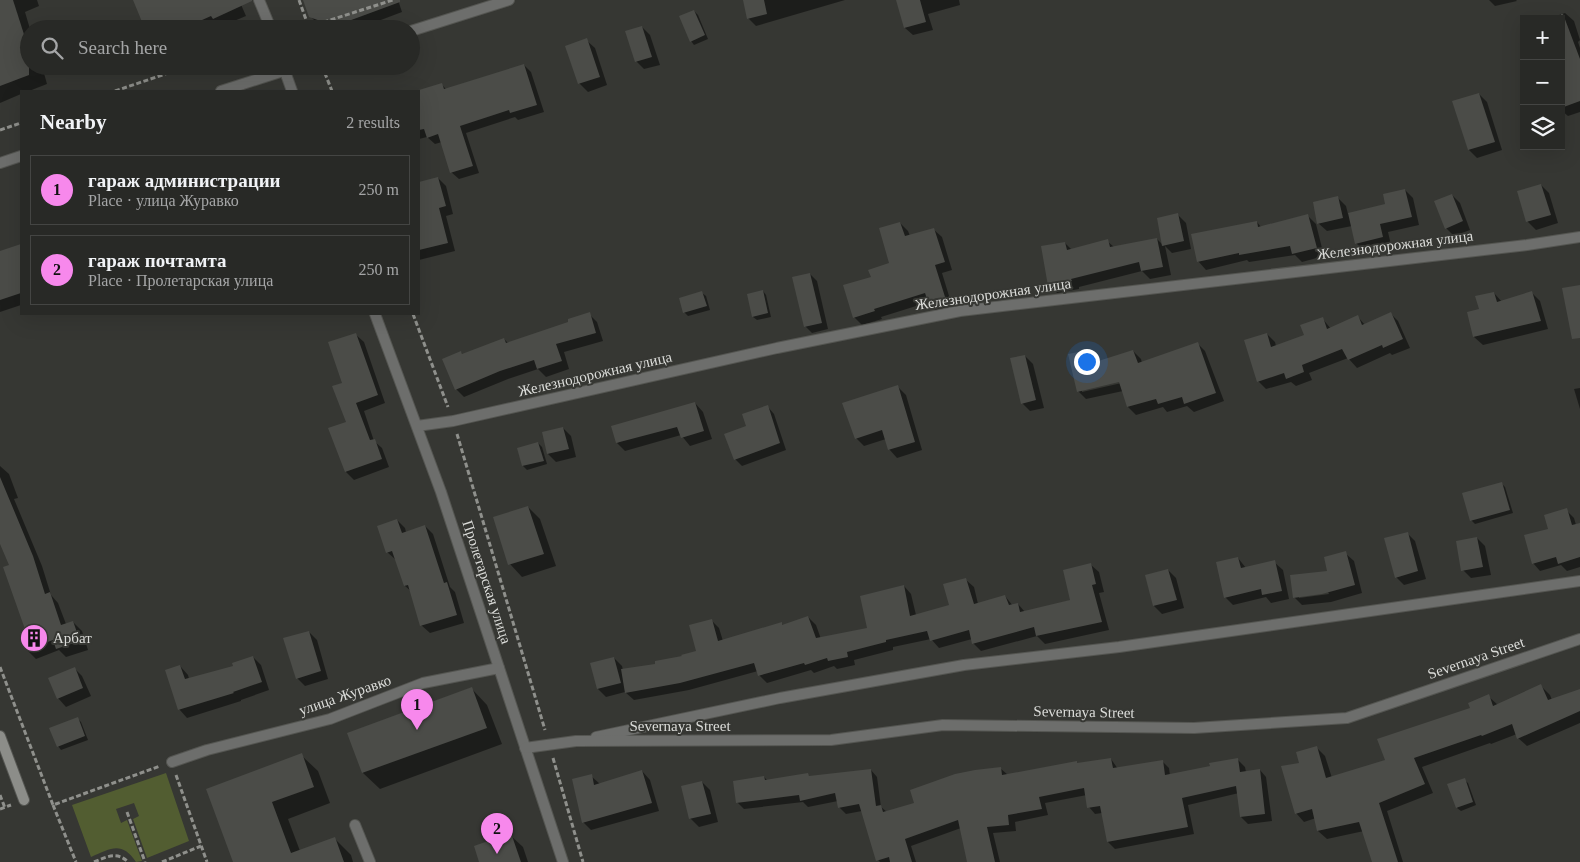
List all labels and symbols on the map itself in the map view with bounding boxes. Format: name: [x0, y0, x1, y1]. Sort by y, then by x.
street label: Железнодорожная улица: [1316, 227, 1474, 263]
street label: Железнодорожная улица: [914, 275, 1072, 313]
street label: Железнодорожная улица: [517, 348, 674, 399]
your location: [1074, 349, 1100, 375]
street label: Пролетарская улица: [459, 518, 515, 646]
building icon: Арбат: [19, 623, 49, 653]
place label: Арбат: [53, 630, 92, 646]
street label: Severnaya Street: [1426, 634, 1527, 682]
street label: улица Журавко: [297, 672, 393, 718]
pin: 1: [401, 689, 433, 730]
street label: Severnaya Street: [1033, 703, 1136, 721]
street label: Severnaya Street: [629, 718, 731, 734]
pin: 2: [481, 813, 513, 854]

